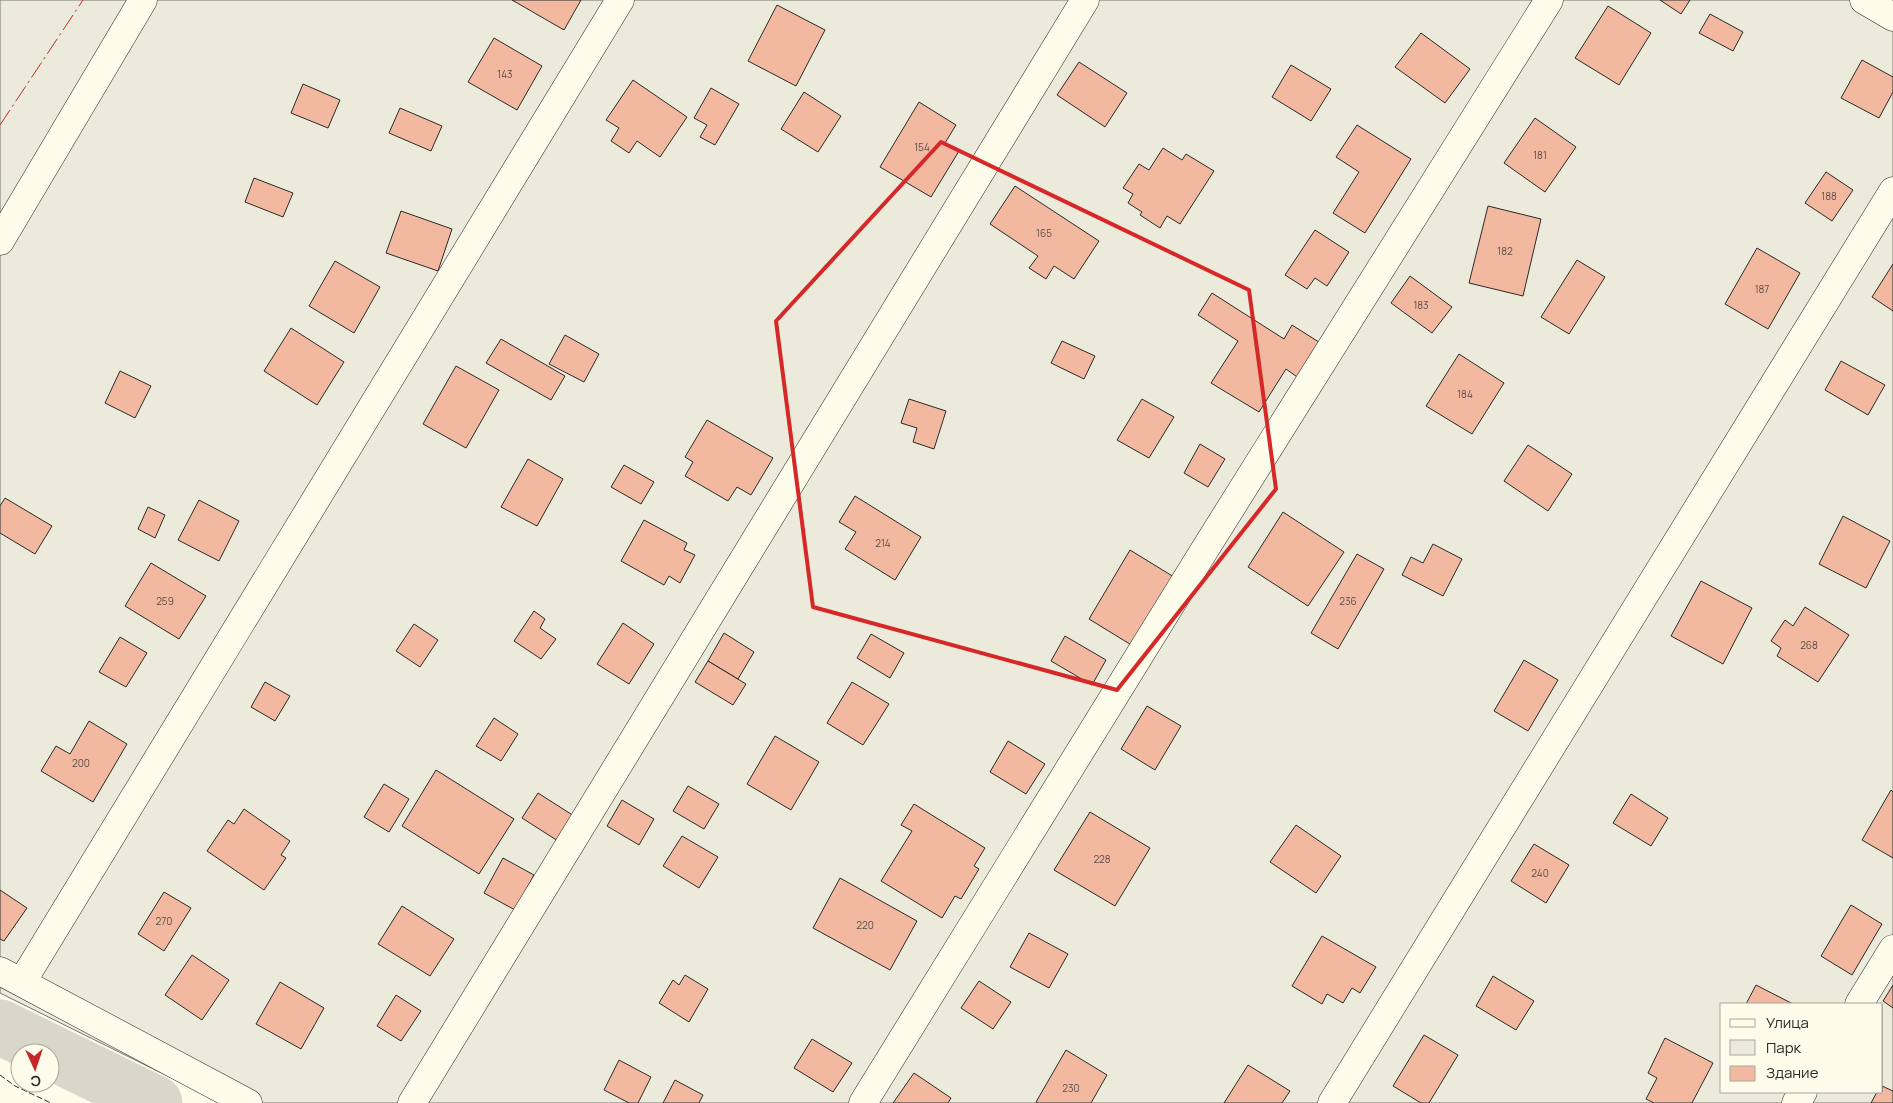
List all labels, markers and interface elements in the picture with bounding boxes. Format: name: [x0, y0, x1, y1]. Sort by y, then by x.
house number: 143: [497, 67, 513, 81]
house number: 154: [914, 140, 930, 154]
house number: 181: [1533, 148, 1547, 162]
house number: 188: [1821, 189, 1837, 203]
house number: 165: [1036, 226, 1052, 240]
house number: 182: [1497, 244, 1513, 258]
house number: 187: [1755, 282, 1769, 296]
house number: 183: [1413, 298, 1429, 312]
house number: 184: [1457, 387, 1473, 401]
house number: 214: [875, 536, 891, 550]
house number: 259: [156, 594, 174, 608]
house number: 236: [1339, 594, 1357, 608]
house number: 268: [1800, 638, 1818, 652]
house number: 200: [72, 756, 90, 770]
house number: 228: [1093, 852, 1111, 866]
house number: 240: [1531, 866, 1549, 880]
house number: 270: [156, 914, 172, 928]
house number: 220: [856, 918, 874, 932]
legend: [1720, 1003, 1883, 1093]
text: Улица: [1766, 1012, 1809, 1033]
text: Парк: [1766, 1037, 1802, 1058]
north arrow: [10, 1043, 60, 1093]
text: Здание: [1766, 1062, 1819, 1083]
text: С: [30, 1072, 41, 1091]
house number: 230: [1062, 1081, 1080, 1095]

